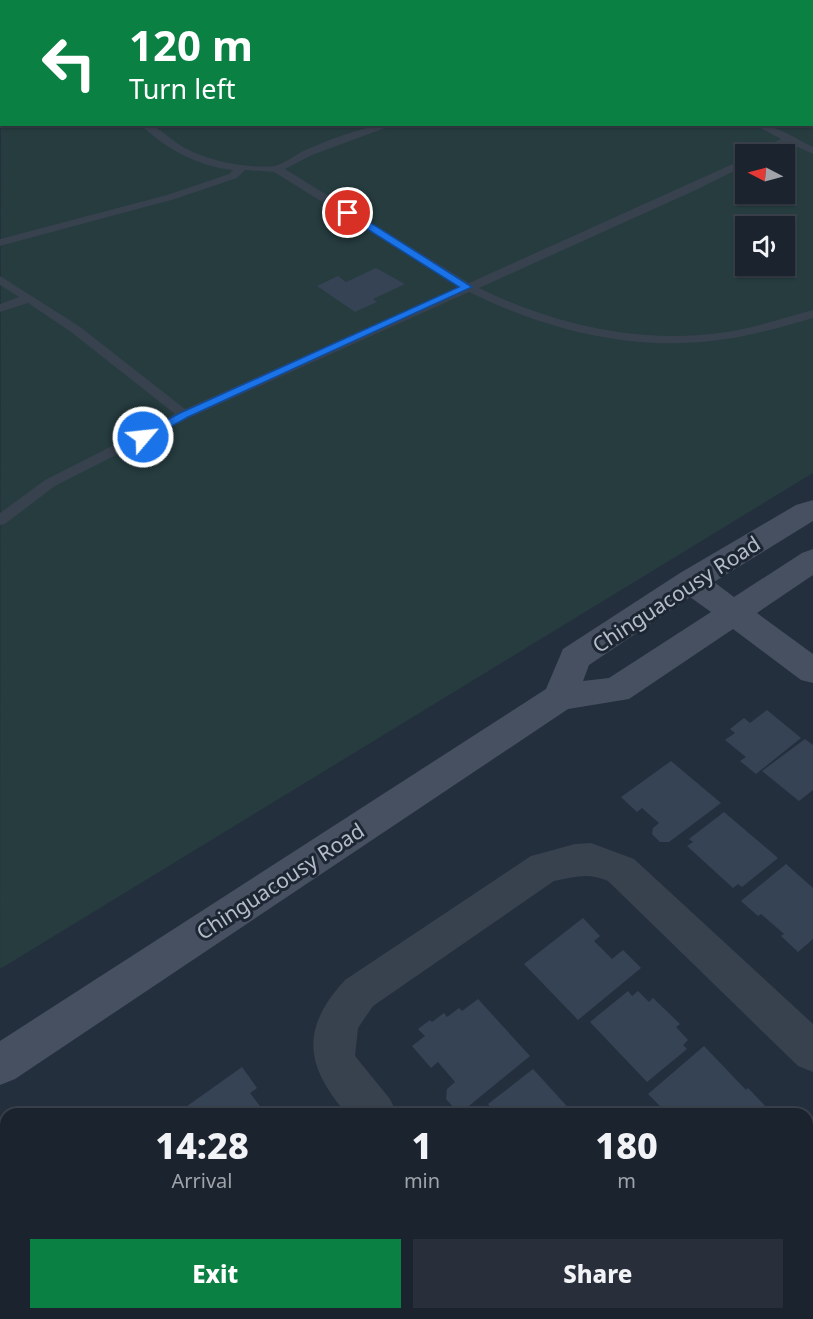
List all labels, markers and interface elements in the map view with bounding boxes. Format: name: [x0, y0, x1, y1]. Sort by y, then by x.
text: 120 m: [129, 16, 253, 73]
icon: left: [30, 24, 108, 102]
text: Turn left: [129, 70, 235, 107]
north arrow: [735, 144, 795, 204]
map controls: [735, 144, 795, 276]
pin: [322, 187, 373, 238]
icon: arrive: [331, 196, 364, 229]
button: sound: [735, 216, 795, 276]
position arrow: [111, 405, 175, 469]
street label: Chinguacousy Road: [587, 529, 765, 659]
street label: Chinguacousy Road: [191, 816, 369, 946]
text: 14:28: [155, 1121, 249, 1170]
text: 1: [412, 1121, 432, 1170]
text: 180: [595, 1121, 658, 1170]
text: Arrival: [171, 1167, 232, 1194]
text: min: [404, 1167, 440, 1194]
text: m: [617, 1167, 636, 1194]
button: Exit: [30, 1239, 401, 1308]
button: Share: [413, 1239, 783, 1308]

